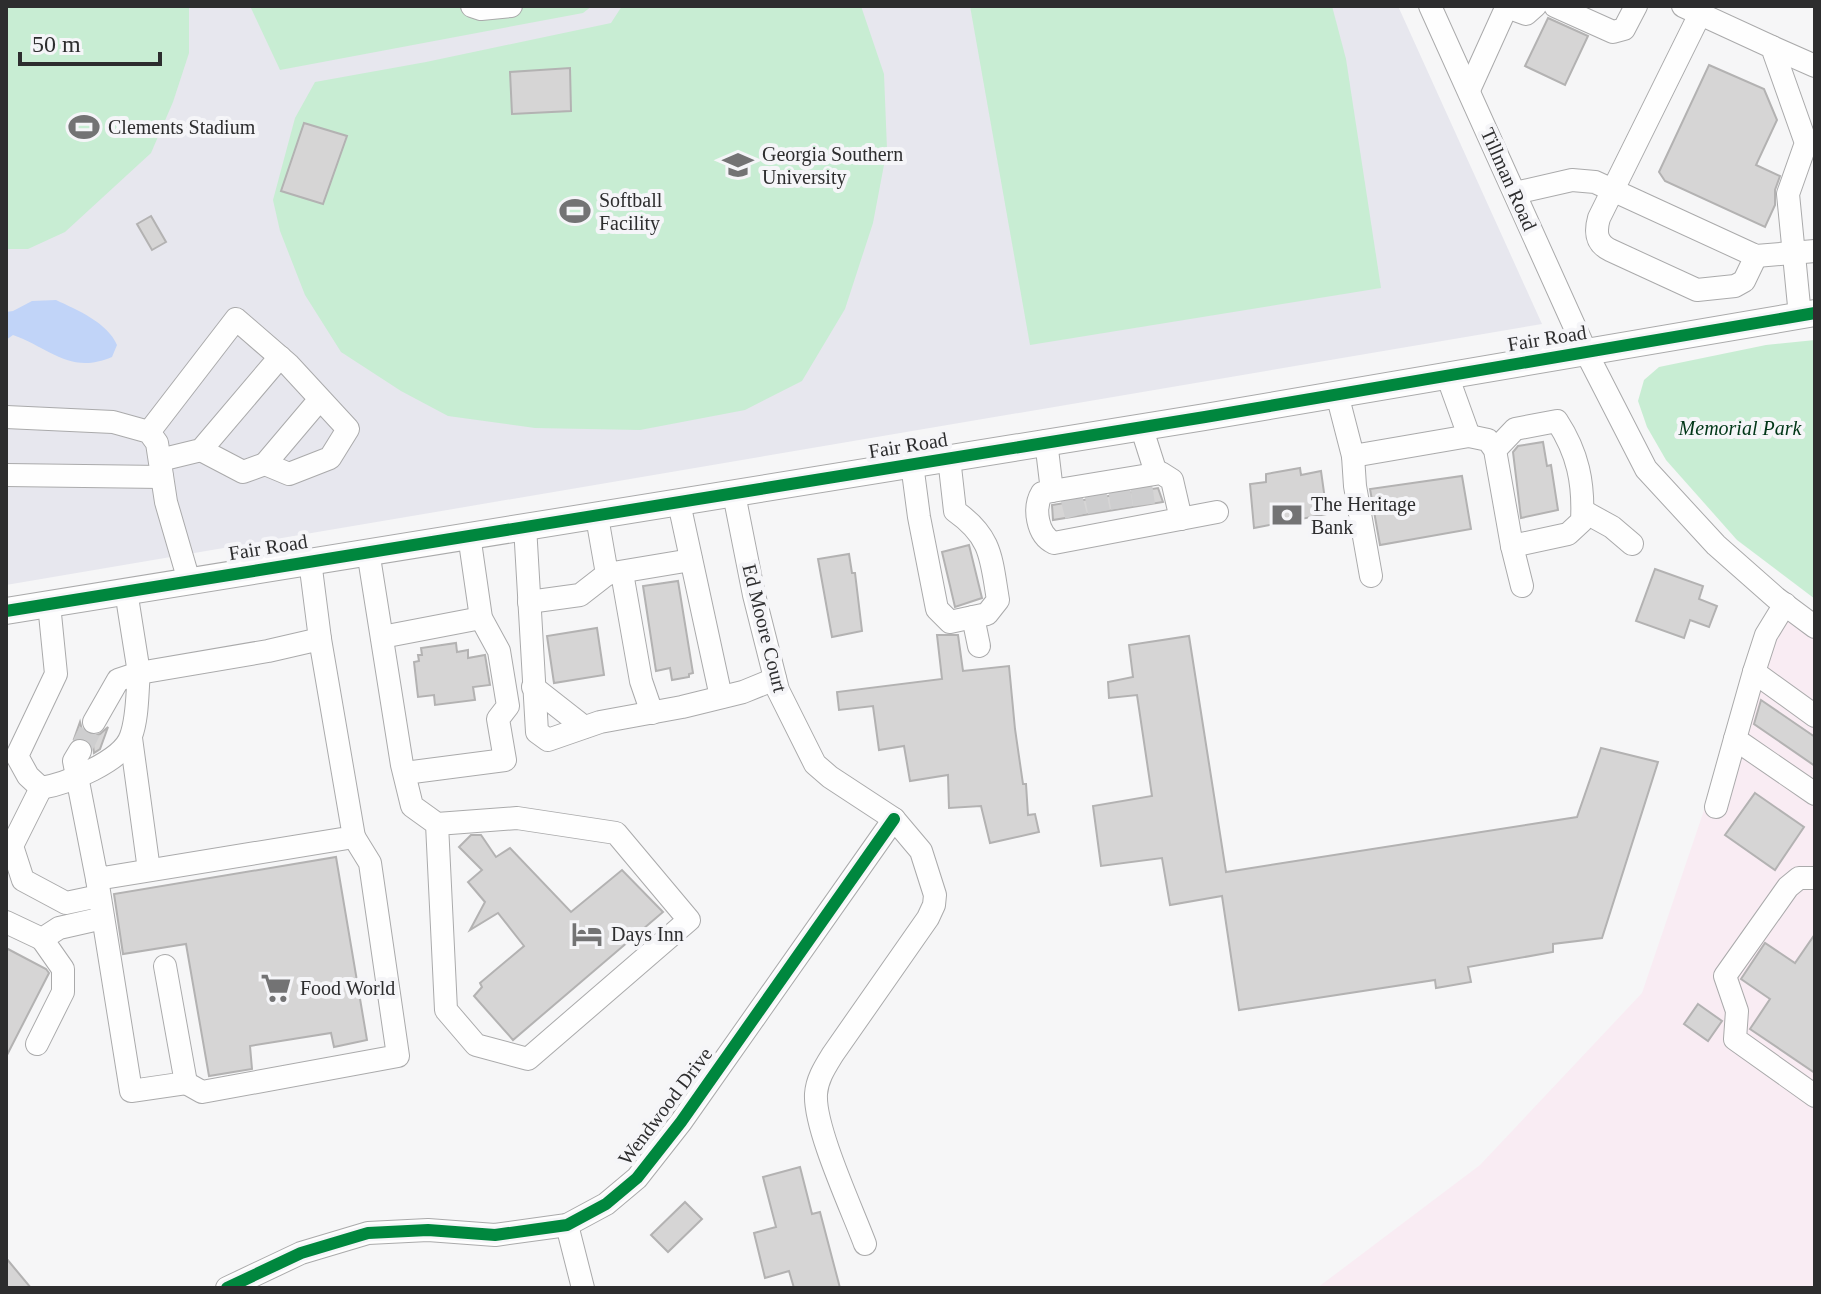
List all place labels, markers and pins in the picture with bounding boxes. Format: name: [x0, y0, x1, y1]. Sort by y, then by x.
sports icon: Clements Stadium: [67, 110, 101, 144]
place label: Clements Stadium: [108, 116, 256, 138]
place label: Georgia Southern University: [762, 143, 903, 189]
school or university icon: Georgia Southern University: [721, 148, 755, 182]
place label: Softball Facility: [599, 189, 663, 235]
sports icon: Softball Facility: [558, 194, 592, 228]
place label: The Heritage Bank: [1311, 493, 1416, 538]
bank icon: The Heritage Bank: [1270, 498, 1304, 532]
hotel icon: Days Inn: [570, 917, 604, 951]
place label: Days Inn: [611, 923, 684, 946]
supermarket icon: Food World: [259, 971, 293, 1005]
place label: Food World: [300, 977, 395, 999]

